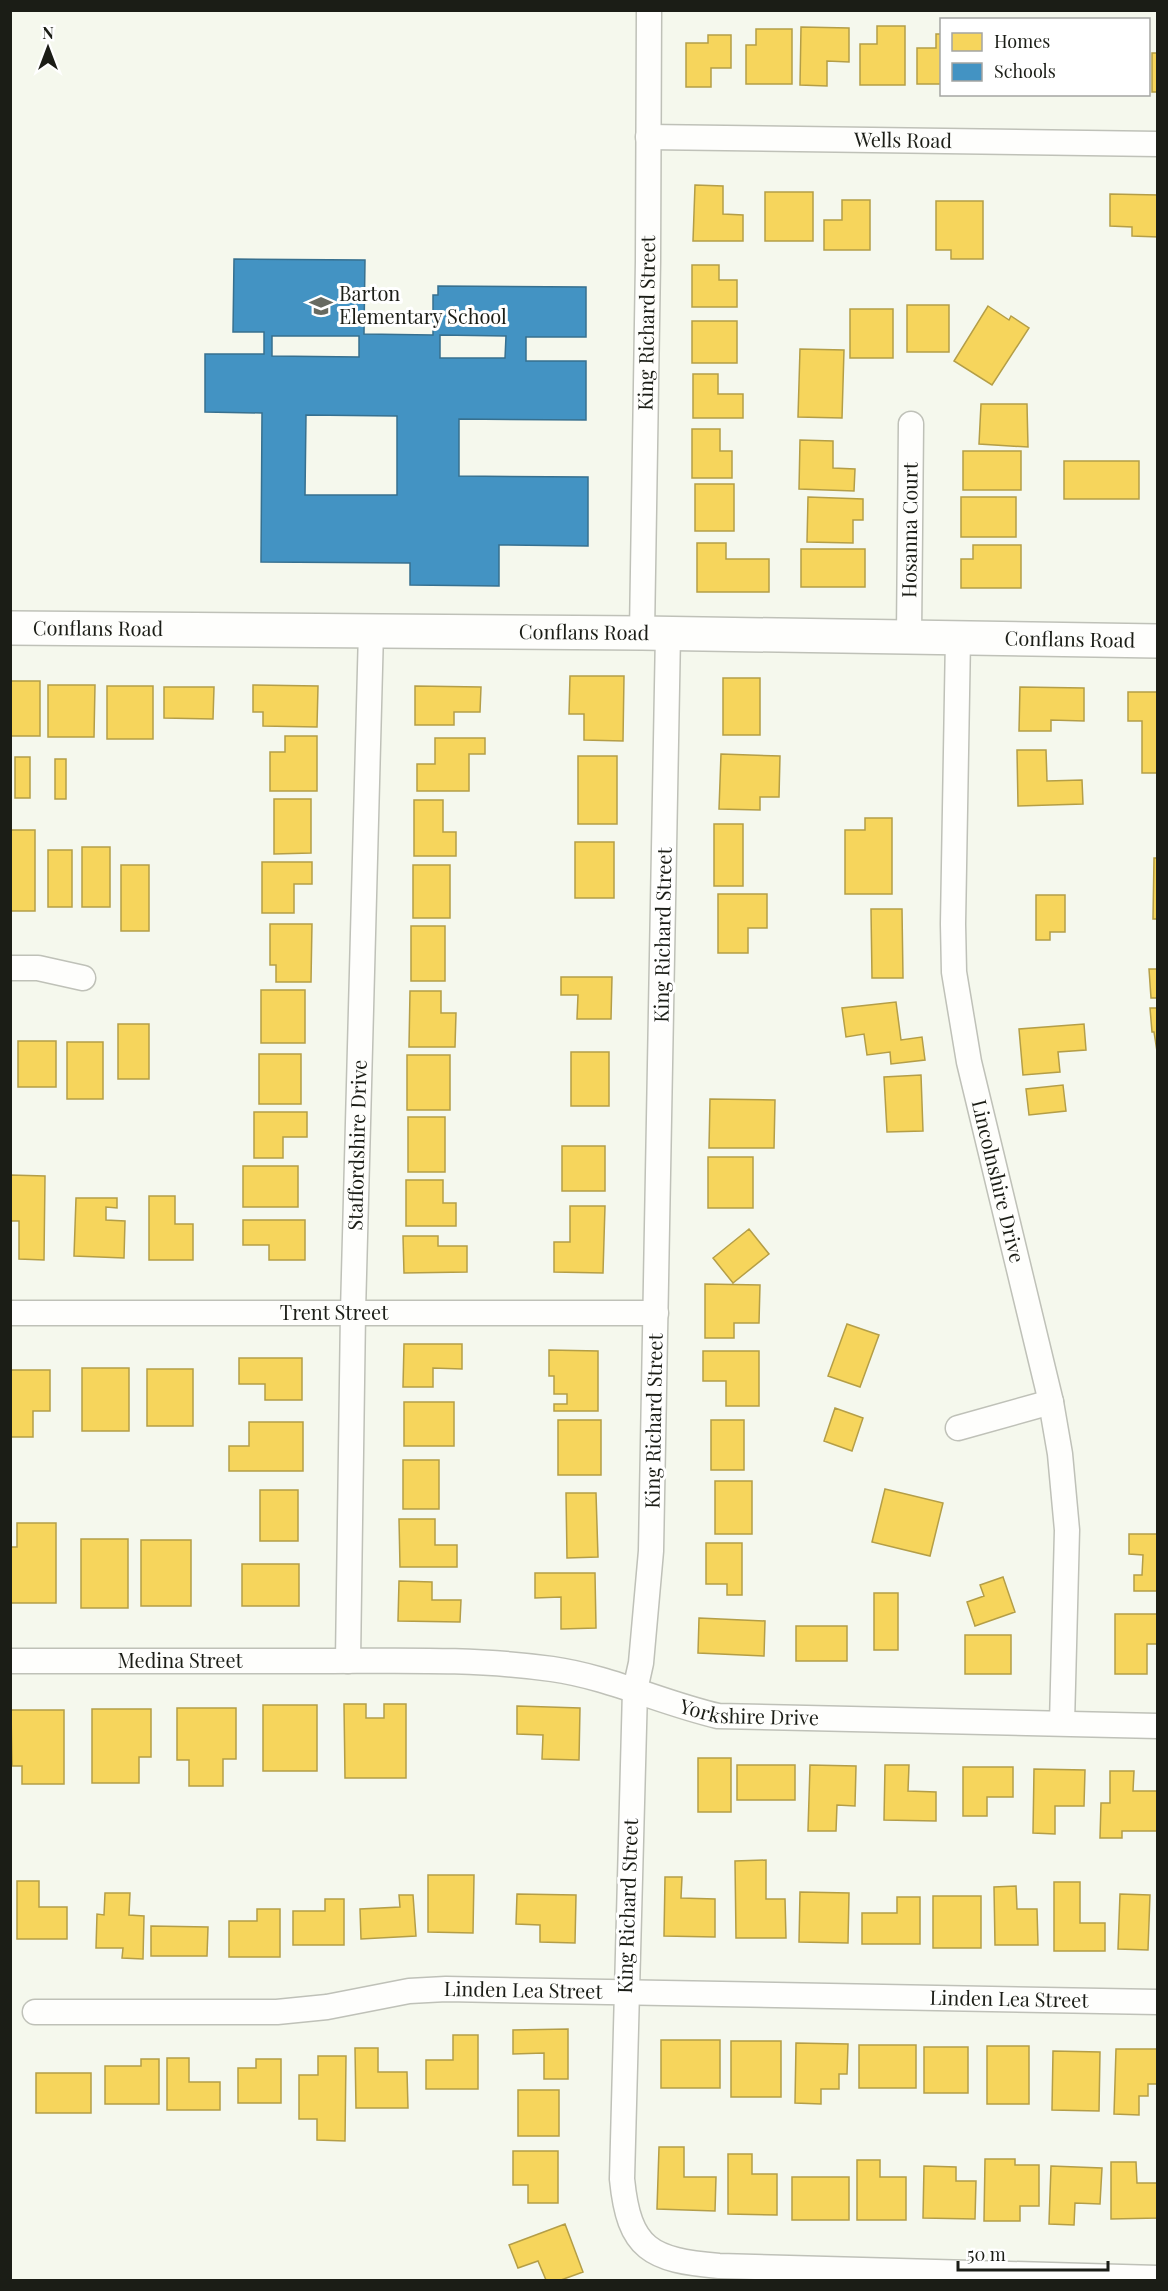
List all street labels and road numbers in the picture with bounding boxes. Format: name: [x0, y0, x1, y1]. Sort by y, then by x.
street label: Wells Road: [853, 125, 952, 153]
street label: King Richard Street: [631, 234, 660, 411]
street label: Hosanna Court: [894, 461, 923, 598]
street label: Conflans Road: [33, 613, 164, 641]
street label: Conflans Road: [519, 617, 650, 645]
street label: Conflans Road: [1005, 624, 1136, 653]
street label: King Richard Street: [646, 846, 677, 1023]
street label: Staffordshire Drive: [340, 1059, 372, 1231]
street label: Lincolnshire Drive: [967, 1097, 1032, 1265]
street label: Trent Street: [280, 1298, 389, 1325]
street label: King Richard Street: [637, 1332, 668, 1509]
street label: Medina Street: [117, 1646, 244, 1673]
street label: Yorkshire Drive: [676, 1691, 819, 1730]
street label: King Richard Street: [610, 1817, 643, 1994]
street label: Linden Lea Street: [444, 1974, 604, 2004]
street label: Linden Lea Street: [930, 1983, 1090, 2013]

